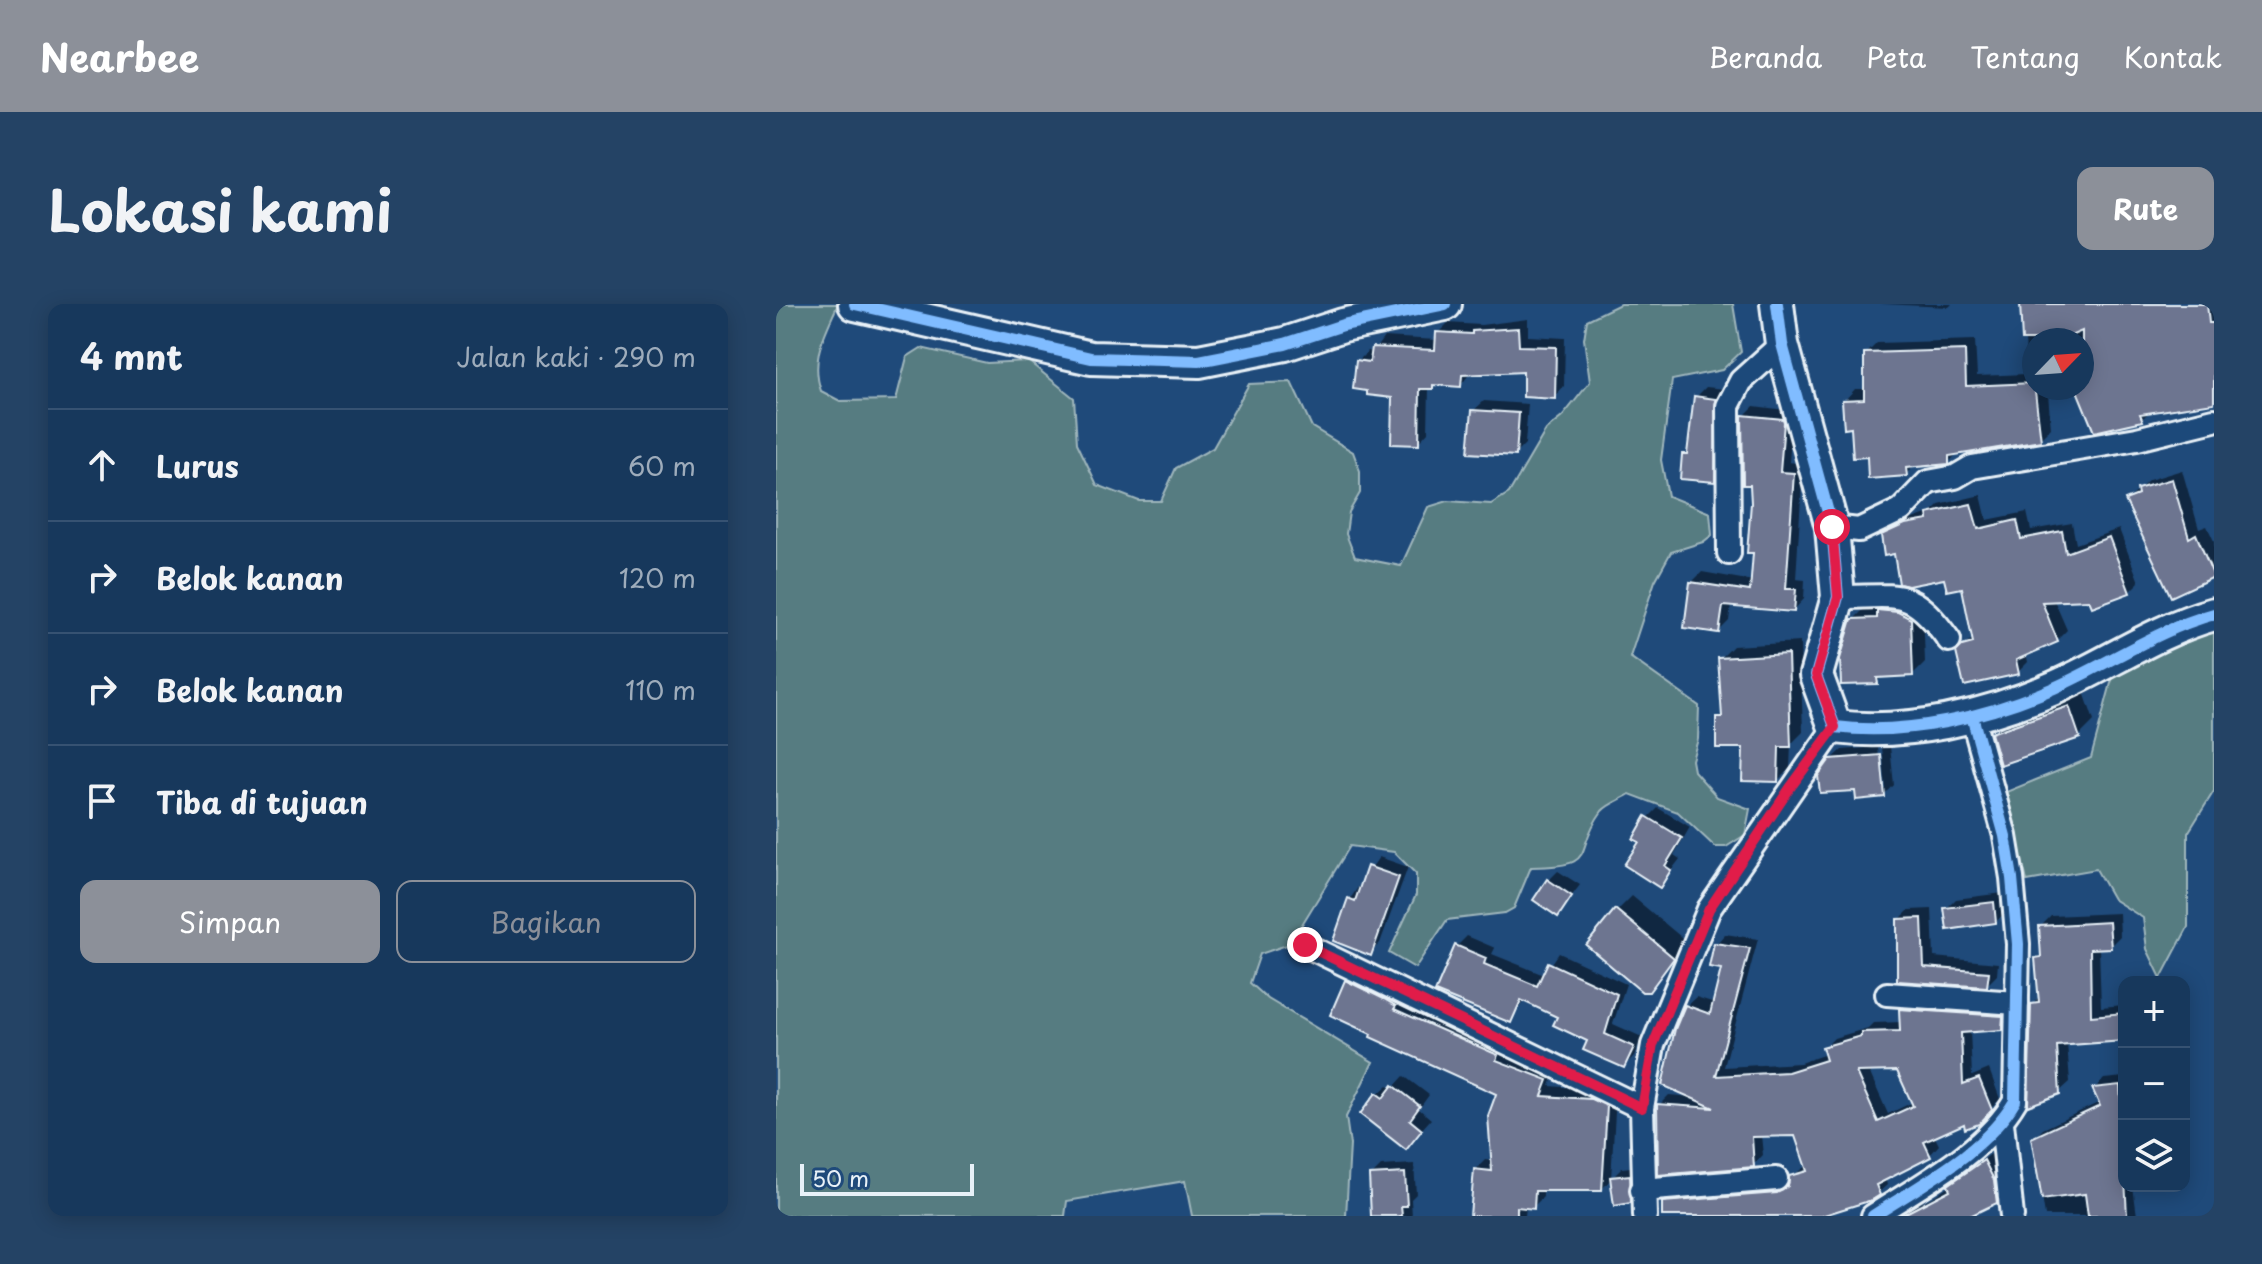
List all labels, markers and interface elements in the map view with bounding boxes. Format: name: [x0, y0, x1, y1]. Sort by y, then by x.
text: Nearbee: [40, 28, 199, 85]
text: Beranda: [1709, 35, 1822, 78]
text: Peta: [1866, 35, 1926, 78]
text: Tentang: [1970, 35, 2080, 78]
text: Kontak: [2124, 35, 2222, 78]
text: Lokasi kami: [48, 166, 392, 251]
button: Rute: [2077, 167, 2214, 250]
north arrow: [2022, 328, 2094, 400]
text: 4 mnt: [80, 330, 183, 382]
text: Jalan kaki · 290 m: [456, 337, 696, 376]
icon: ahead: [80, 443, 124, 487]
text: Lurus: [156, 443, 239, 488]
text: 60 m: [628, 446, 696, 485]
route start: [1814, 509, 1850, 545]
icon: right: [80, 555, 124, 599]
text: Belok kanan: [156, 555, 343, 600]
text: 120 m: [619, 558, 696, 597]
icon: right: [80, 667, 124, 711]
text: Belok kanan: [156, 667, 343, 712]
text: 110 m: [625, 670, 696, 709]
icon: arrive: [80, 779, 124, 823]
text: Tiba di tujuan: [156, 779, 368, 824]
button: Simpan: [80, 880, 380, 963]
button: Bagikan: [396, 880, 696, 963]
route end: [1287, 927, 1323, 963]
map controls: [2118, 976, 2190, 1192]
button: +: [2118, 976, 2190, 1048]
button: −: [2118, 1048, 2190, 1120]
button: layers: [2118, 1120, 2190, 1192]
scale bar: [800, 1160, 974, 1196]
text: 50 m: [812, 1161, 869, 1194]

